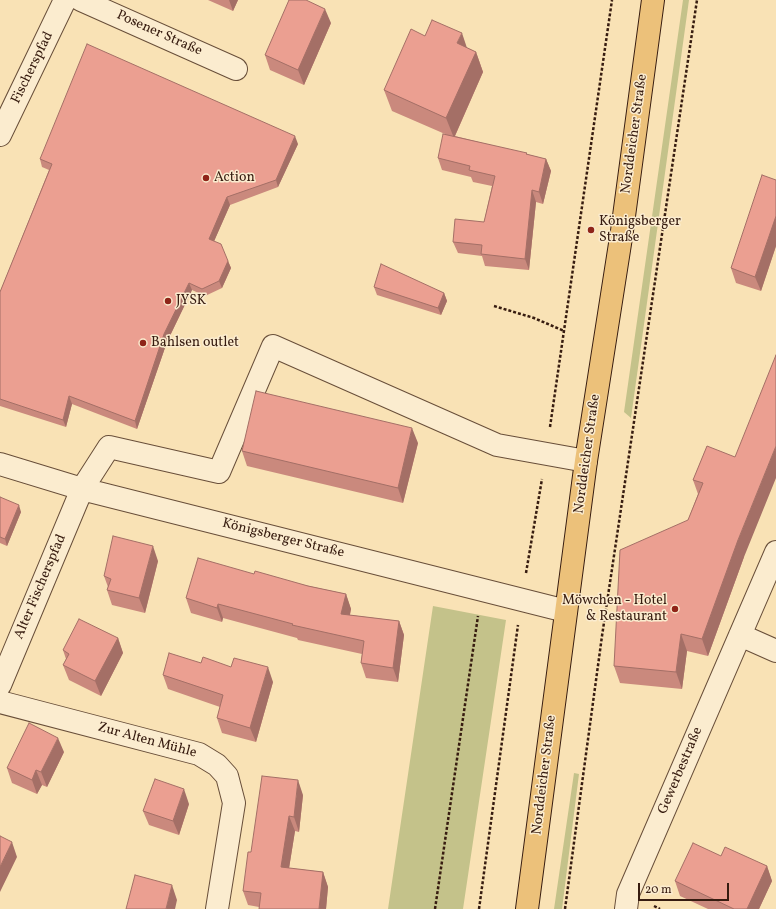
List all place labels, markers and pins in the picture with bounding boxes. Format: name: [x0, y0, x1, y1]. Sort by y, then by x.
place label: Action: [214, 170, 255, 186]
marker: Action: [201, 173, 211, 183]
place label: Königsberger Straße: [599, 214, 681, 246]
marker: Königsberger Straße: [586, 225, 596, 235]
place label: JYSK: [176, 293, 206, 309]
marker: JYSK: [163, 296, 173, 306]
place label: Bahlsen outlet: [151, 335, 239, 351]
marker: Bahlsen outlet: [138, 338, 148, 348]
place label: Möwchen - Hotel & Restaurant: [562, 593, 667, 626]
marker: Möwchen - Hotel & Restaurant: [670, 604, 680, 614]

